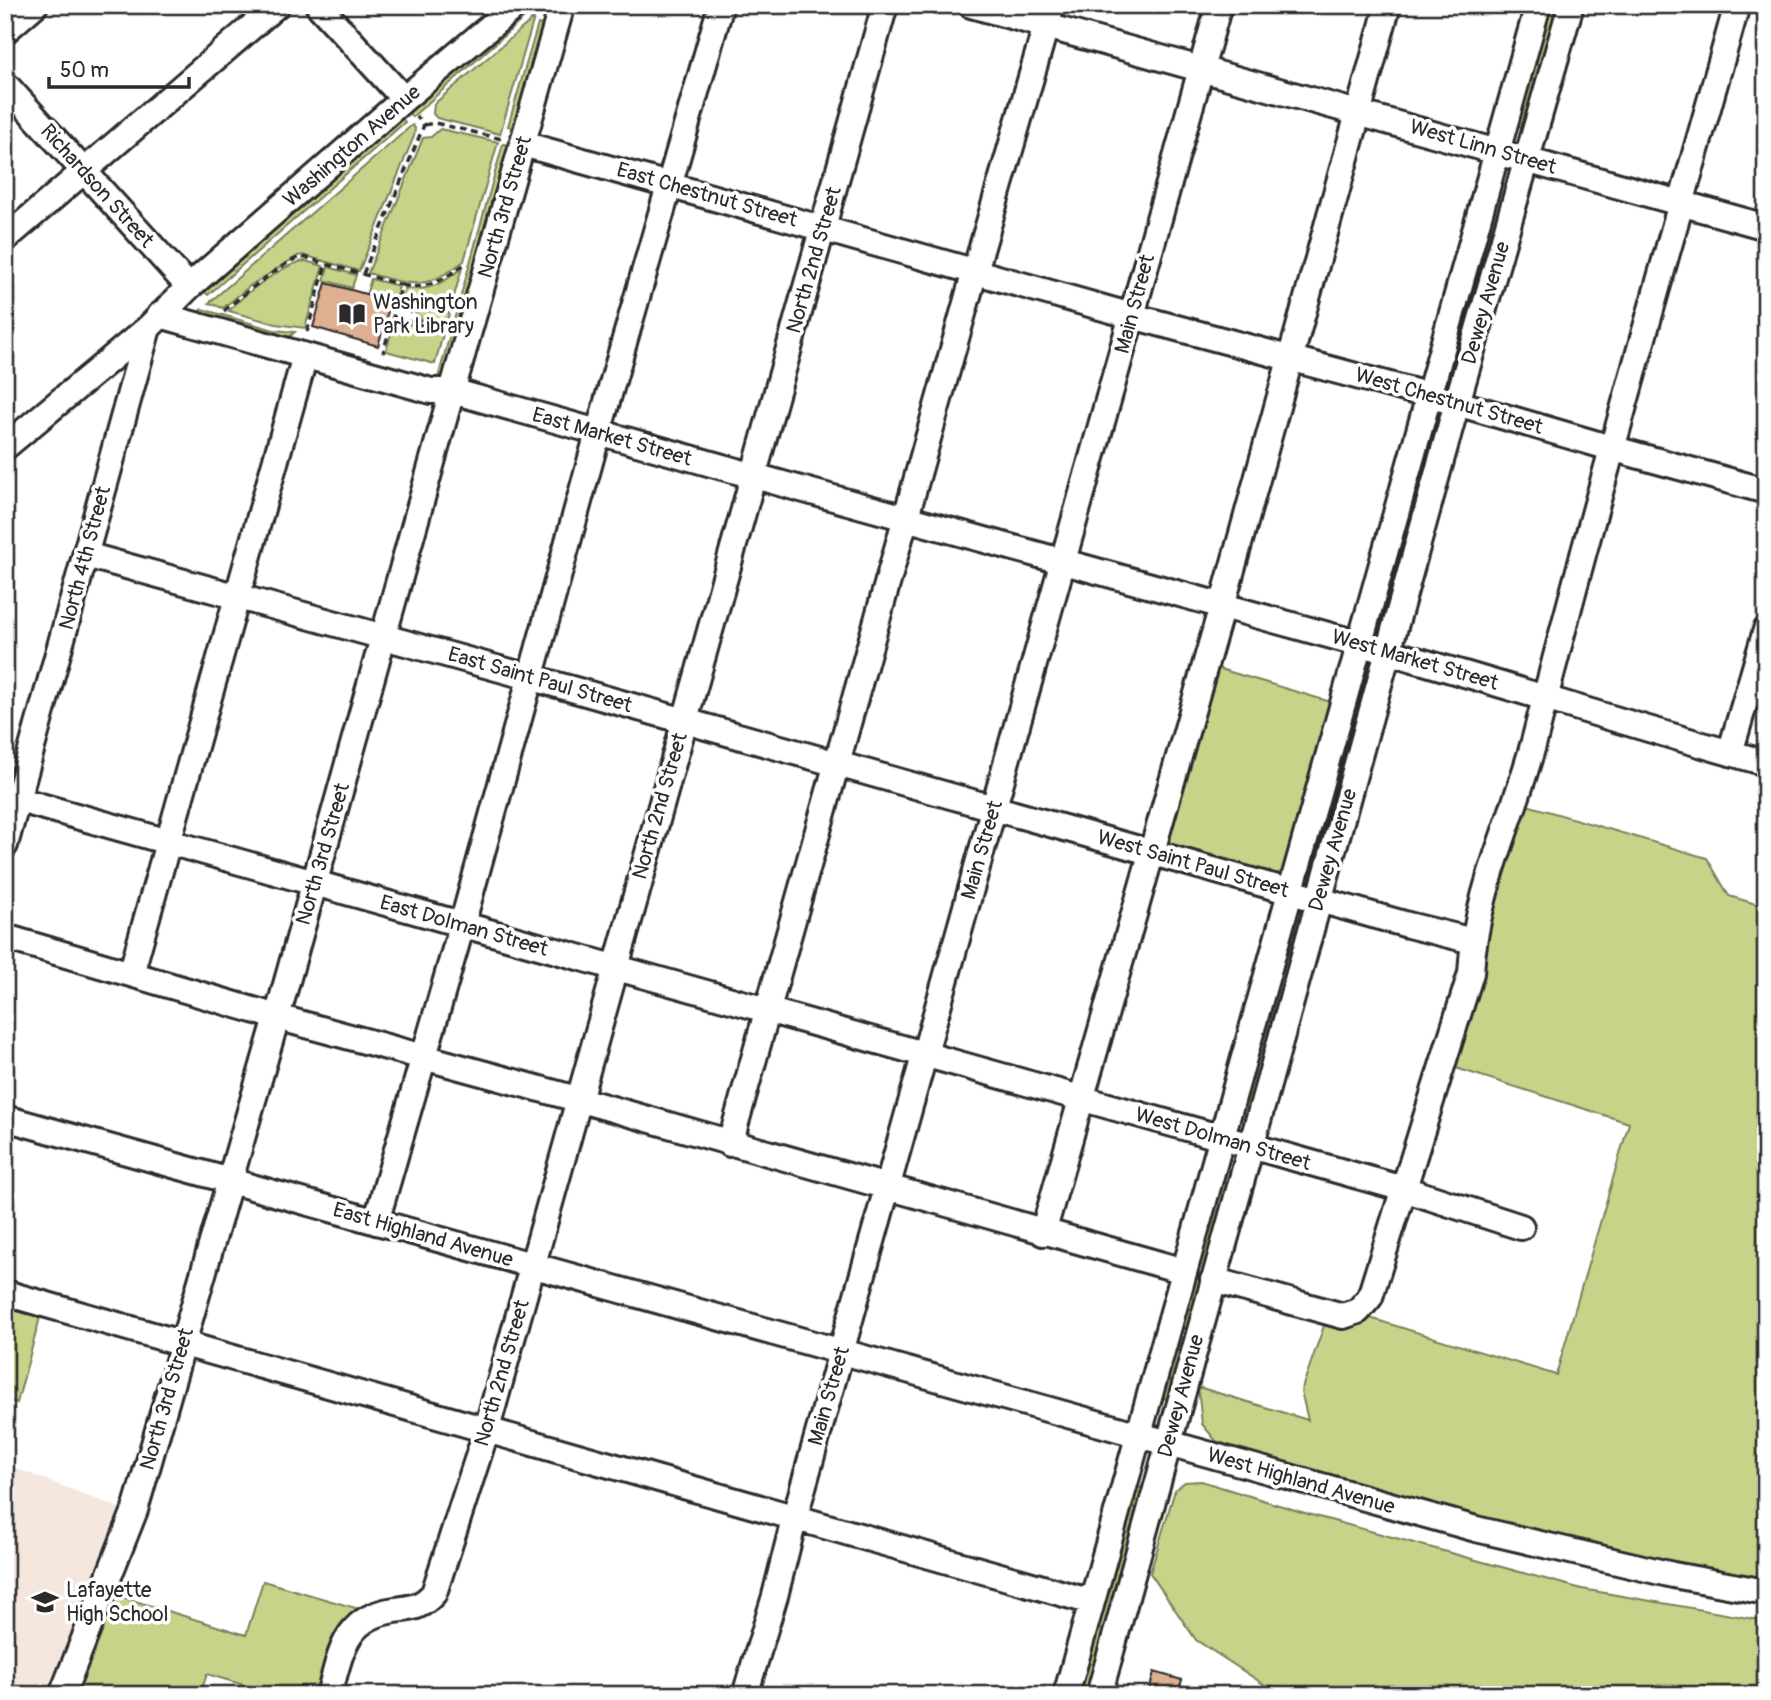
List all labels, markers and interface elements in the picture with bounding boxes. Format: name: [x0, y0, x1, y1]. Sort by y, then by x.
scale bar: [49, 46, 189, 90]
text: 50 m: [60, 57, 109, 84]
street label: Washington Avenue: [278, 78, 427, 213]
street label: West Linn Street: [1407, 113, 1560, 181]
street label: Richardson Street: [34, 118, 160, 254]
street label: North 3rd Street: [472, 132, 538, 281]
street label: East Chestnut Street: [614, 156, 801, 234]
street label: North 2nd Street: [780, 183, 848, 336]
street label: Dewey Avenue: [1456, 238, 1517, 367]
street label: Main Street: [1109, 251, 1161, 357]
place label: Washington Park Library: [373, 289, 478, 340]
library icon: Washington Park Library: [337, 299, 367, 329]
street label: West Chestnut Street: [1352, 361, 1547, 441]
street label: East Market Street: [529, 401, 695, 473]
street label: North 4th Street: [53, 483, 117, 633]
street label: West Market Street: [1329, 623, 1502, 697]
street label: East Saint Paul Street: [445, 641, 636, 719]
street label: North 2nd Street: [626, 729, 694, 882]
street label: North 3rd Street: [290, 779, 356, 928]
street label: Dewey Avenue: [1303, 785, 1364, 914]
street label: Main Street: [955, 797, 1009, 903]
street label: West Saint Paul Street: [1094, 824, 1292, 904]
street label: East Dolman Street: [377, 889, 552, 963]
street label: West Dolman Street: [1132, 1101, 1314, 1177]
street label: East Highland Avenue: [330, 1196, 517, 1274]
street label: North 2nd Street: [468, 1296, 536, 1449]
street label: North 3rd Street: [134, 1324, 200, 1473]
street label: Dewey Avenue: [1152, 1331, 1211, 1460]
street label: Main Street: [802, 1343, 856, 1449]
street label: West Highland Avenue: [1204, 1441, 1398, 1521]
place label: Lafayette High School: [66, 1577, 169, 1628]
school or university icon: Lafayette High School: [30, 1587, 60, 1617]

